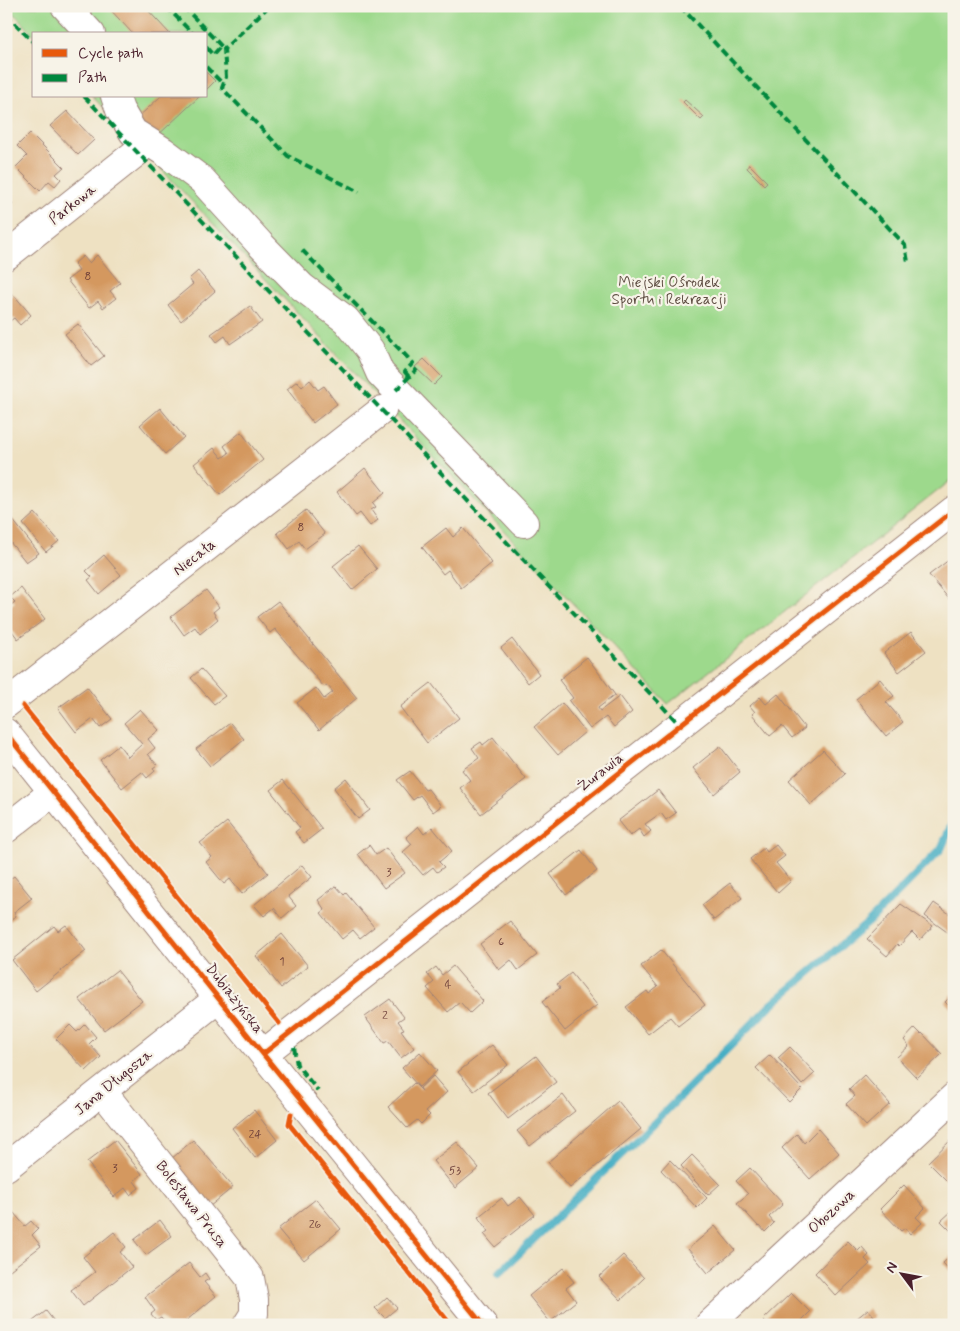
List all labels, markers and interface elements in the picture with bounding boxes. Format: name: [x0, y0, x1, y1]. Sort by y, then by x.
legend: [32, 32, 208, 98]
text: Cycle path: [78, 44, 143, 64]
text: Path: [78, 68, 107, 88]
street label: Parkowa: [45, 179, 101, 230]
house number: 8: [85, 269, 91, 285]
park label: Miejski Ośrodek Sportu i Rekreacji: [612, 273, 726, 310]
house number: 8: [298, 520, 304, 536]
street label: Niecała: [169, 535, 220, 581]
street label: Żurawia: [574, 748, 628, 797]
house number: 3: [386, 865, 392, 881]
house number: 6: [498, 934, 504, 950]
house number: 1: [279, 954, 285, 970]
street label: Dubiażyńska: [201, 960, 268, 1038]
house number: 4: [445, 977, 452, 993]
house number: 2: [382, 1008, 388, 1024]
street label: Jana Długosza: [71, 1045, 157, 1120]
house number: 24: [248, 1127, 262, 1143]
street label: Bolesława Prusa: [151, 1157, 232, 1253]
house number: 3: [112, 1161, 118, 1177]
house number: 53: [449, 1163, 461, 1179]
street label: Obozowa: [804, 1185, 860, 1239]
house number: 26: [309, 1217, 322, 1233]
north arrow: [878, 1248, 928, 1298]
text: N: [882, 1259, 902, 1276]

